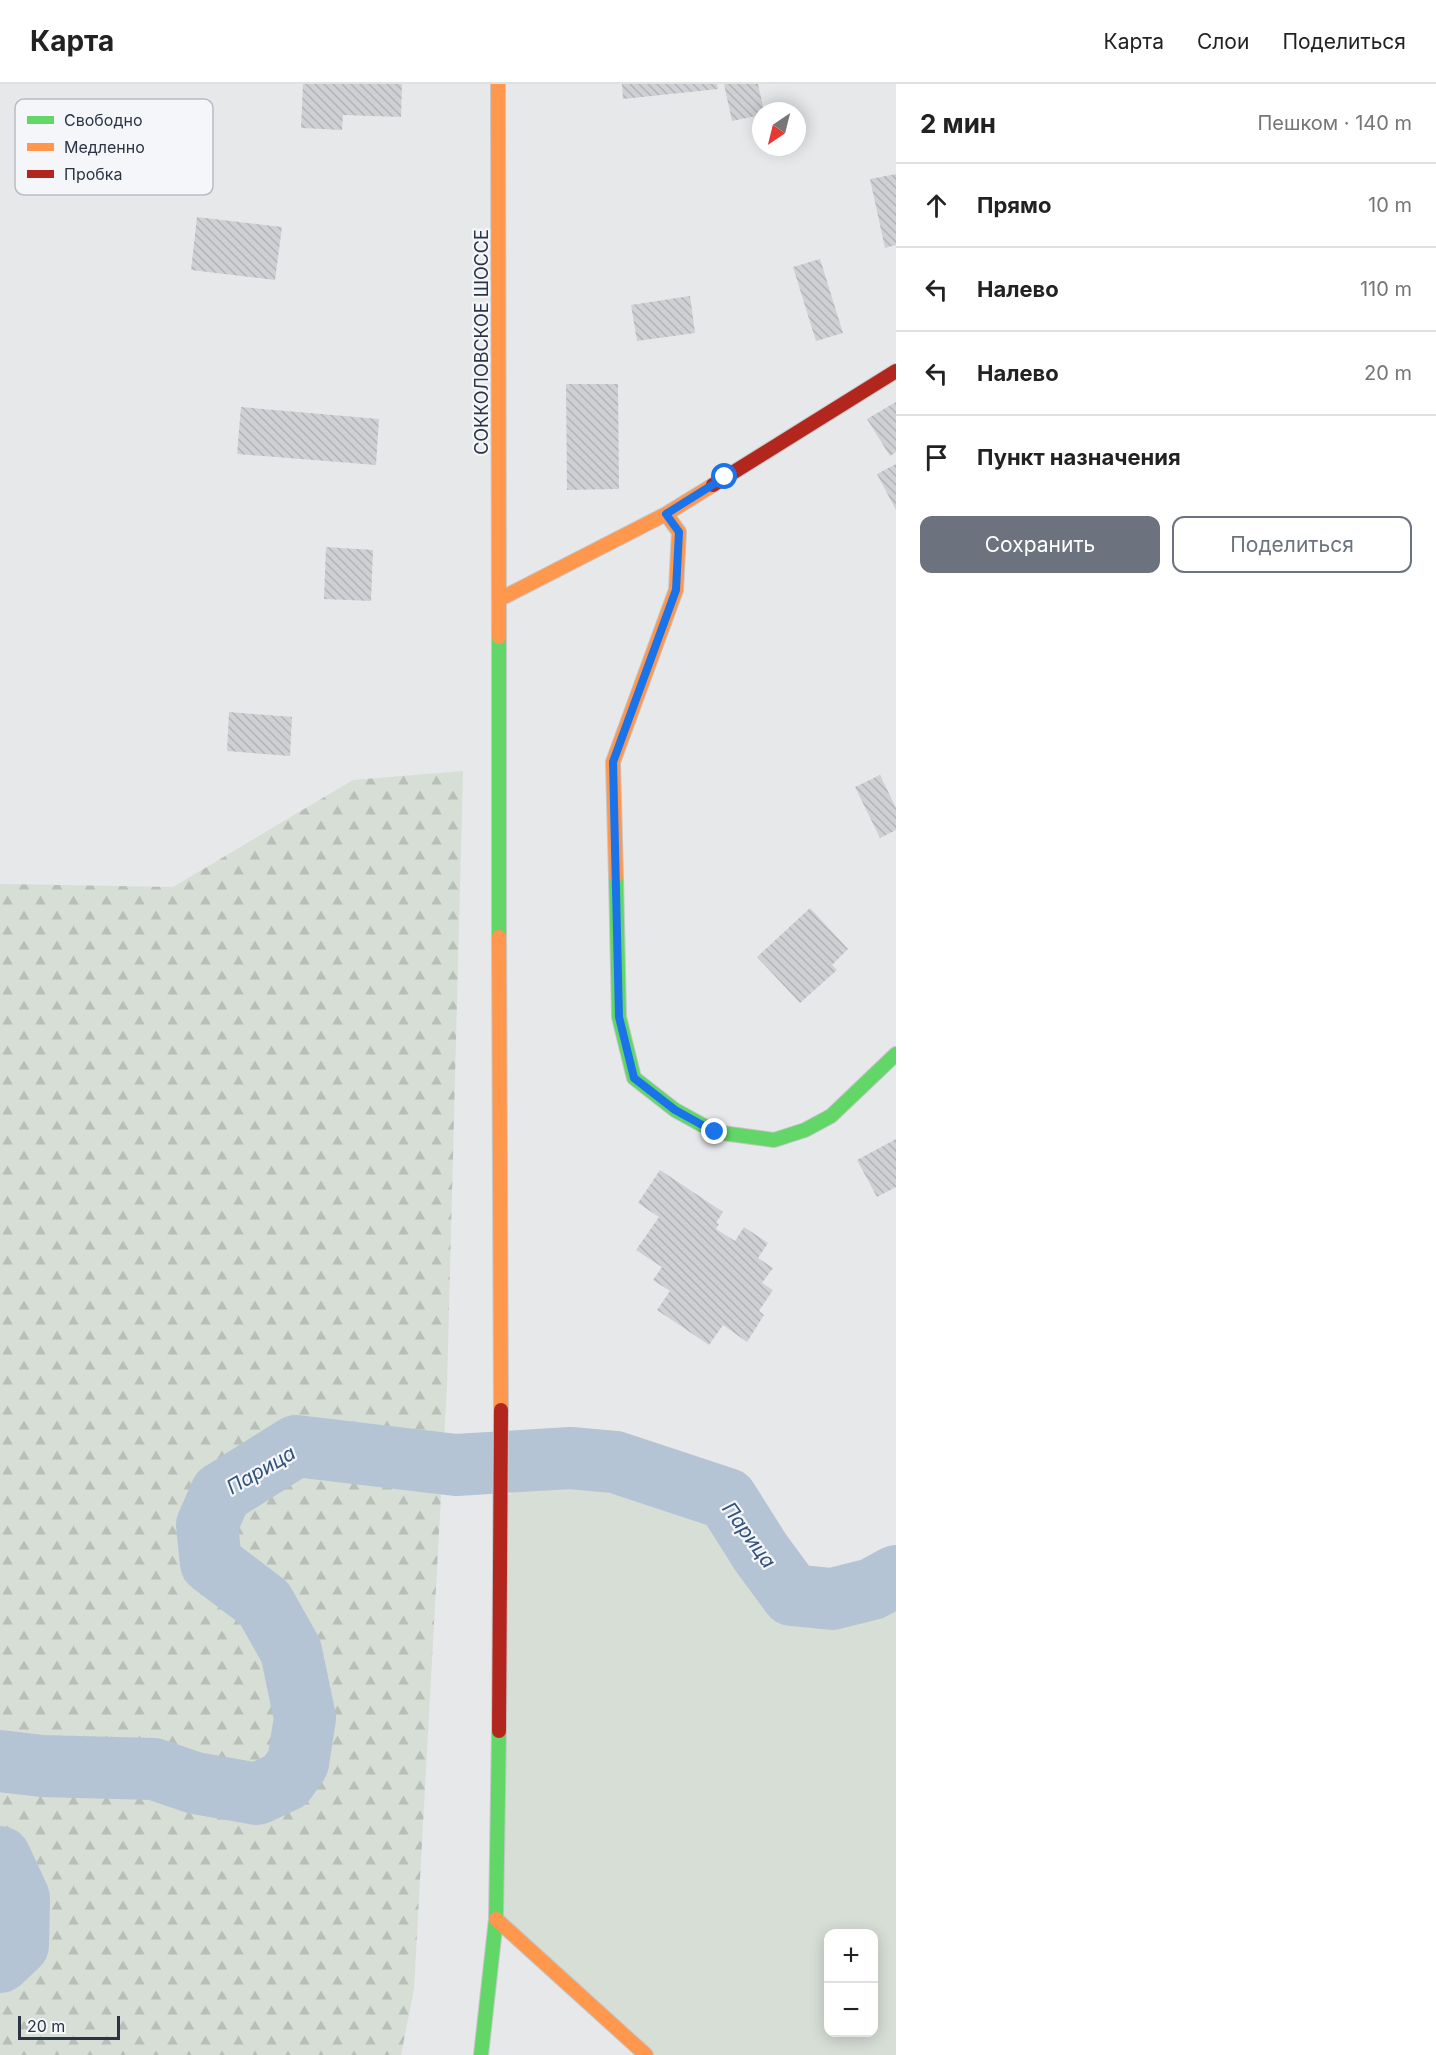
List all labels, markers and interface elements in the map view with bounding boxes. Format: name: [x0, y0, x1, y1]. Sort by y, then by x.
text: Карта: [30, 24, 114, 58]
text: Карта: [1104, 29, 1164, 54]
text: Слои: [1197, 29, 1249, 54]
text: Поделиться: [1282, 29, 1406, 54]
legend: [15, 99, 213, 195]
north arrow: [752, 102, 806, 156]
text: 2 мин: [920, 108, 996, 139]
text: Свободно: [64, 110, 143, 130]
text: Пешком · 140 m: [1257, 111, 1412, 135]
text: Медленно: [64, 137, 145, 157]
text: Пробка: [64, 164, 122, 184]
icon: ahead: [920, 189, 953, 222]
text: Прямо: [977, 192, 1051, 218]
text: 10 m: [1368, 193, 1412, 217]
street label: СОККОЛОВСКОЕ ШОССЕ: [471, 229, 492, 455]
icon: left: [920, 273, 953, 306]
text: Налево: [977, 276, 1059, 302]
text: 110 m: [1360, 277, 1412, 301]
icon: left: [920, 357, 953, 390]
text: Налево: [977, 360, 1059, 386]
text: 20 m: [1364, 361, 1412, 385]
icon: arrive: [920, 441, 953, 474]
text: Пункт назначения: [977, 444, 1181, 470]
route start: [711, 463, 737, 489]
button: Сохранить: [920, 516, 1160, 573]
button: Поделиться: [1172, 516, 1412, 573]
route end: [701, 1118, 727, 1144]
water label: Парица: [222, 1441, 300, 1499]
water label: Парица: [717, 1497, 781, 1573]
map controls: [824, 1929, 878, 2037]
button: +: [824, 1929, 878, 1983]
button: −: [824, 1983, 878, 2037]
scale bar: [18, 2013, 120, 2040]
text: 20 m: [27, 2016, 65, 2036]

